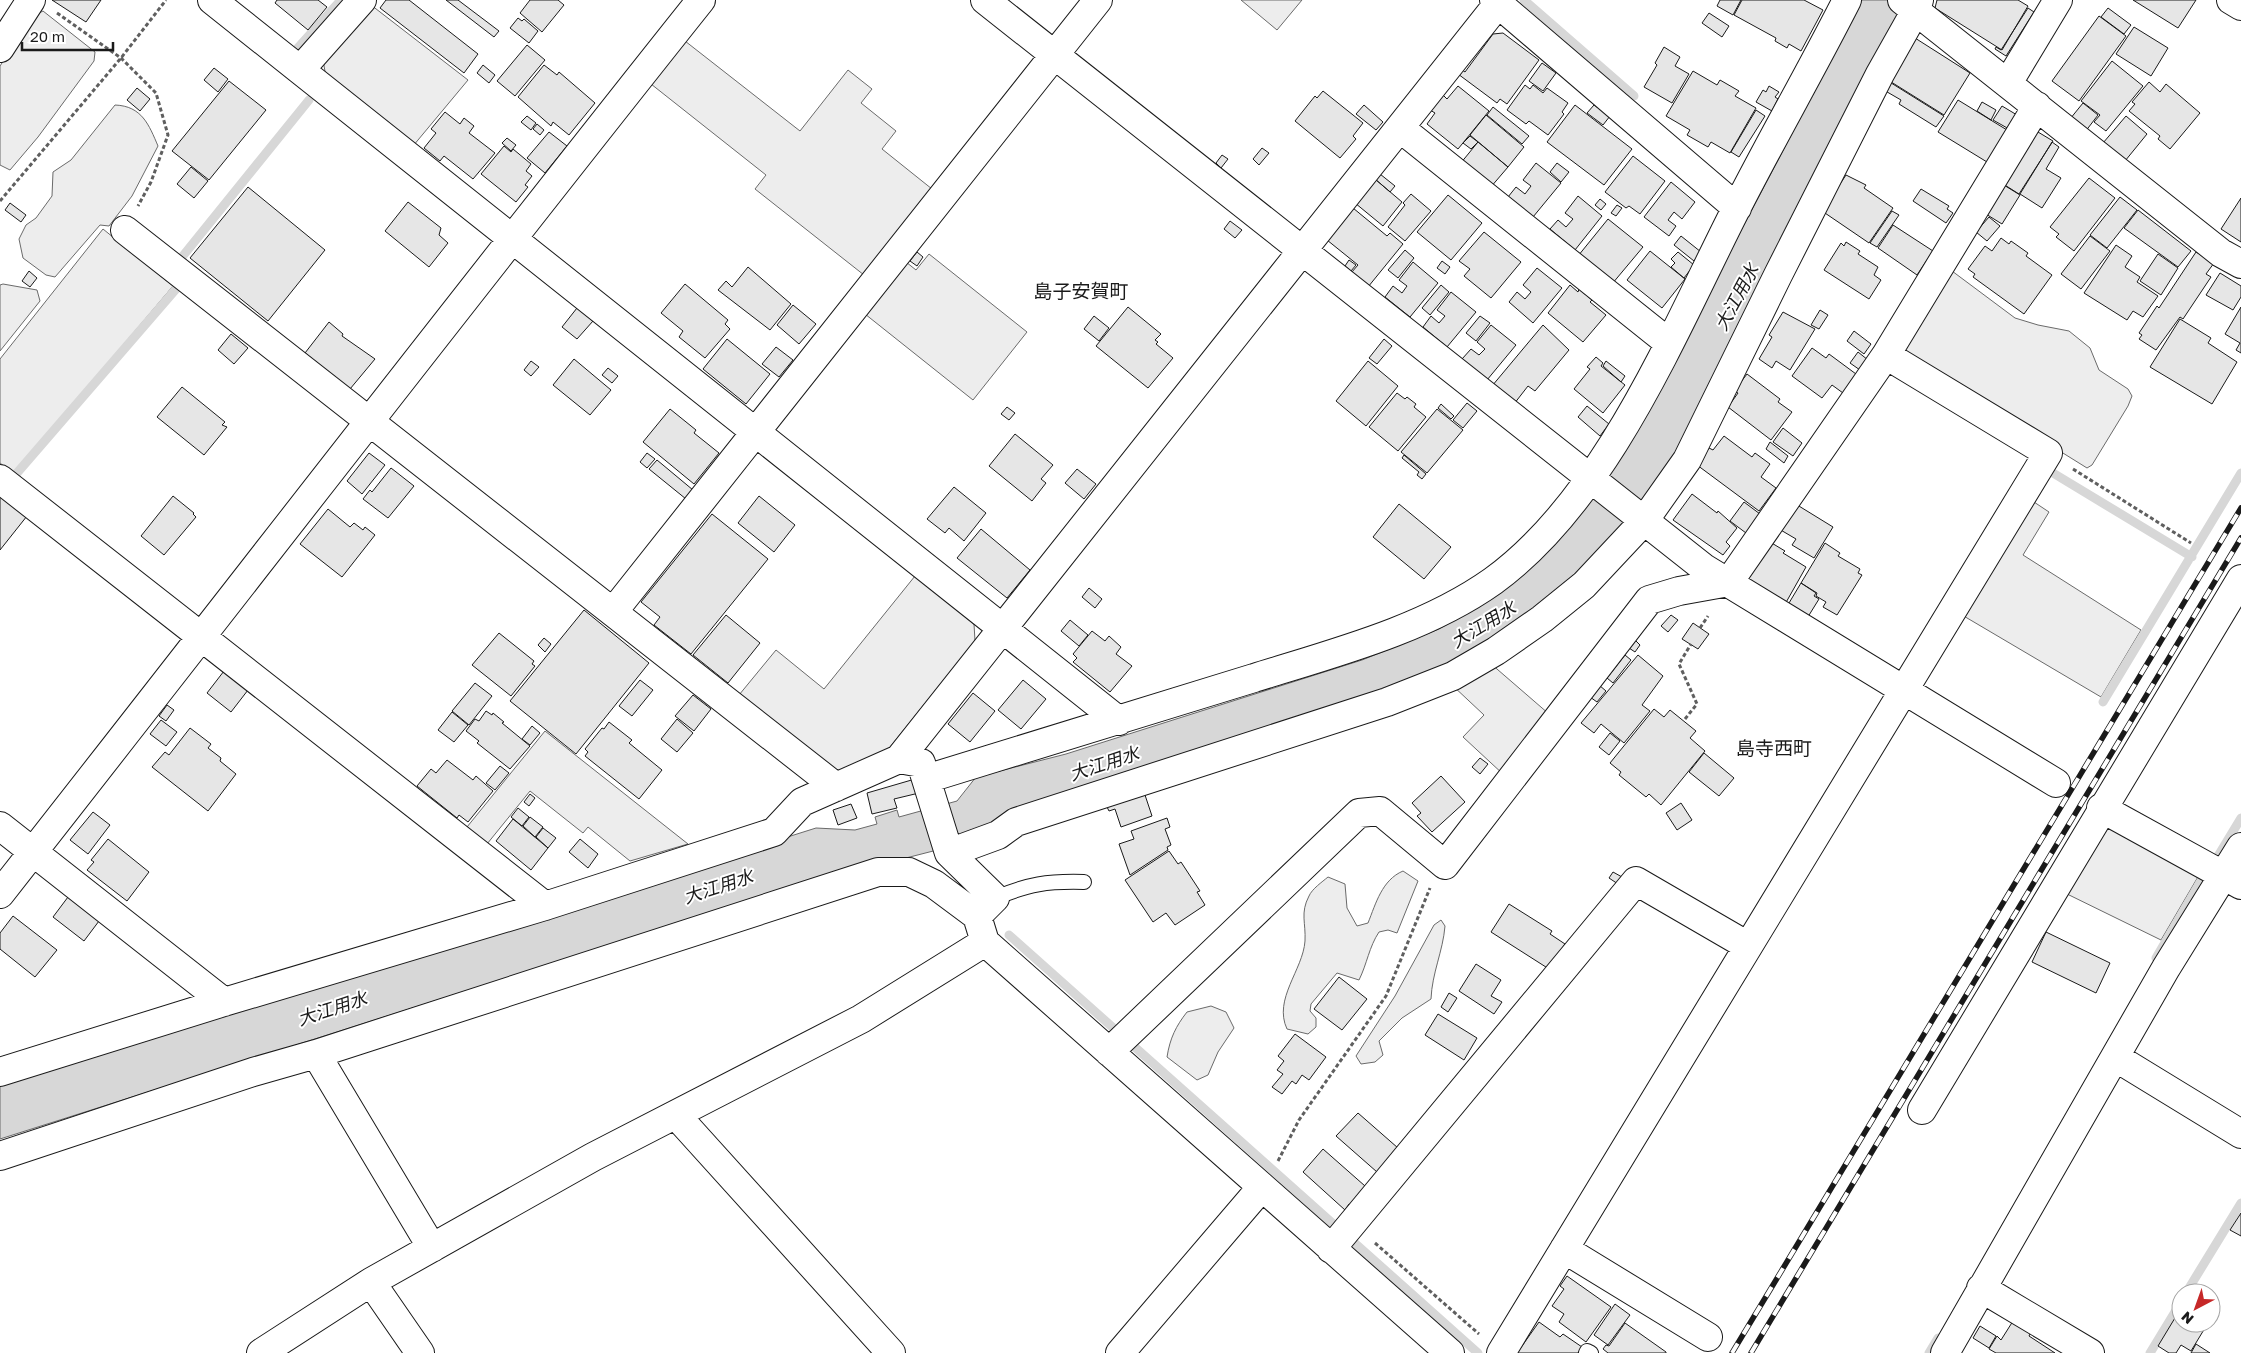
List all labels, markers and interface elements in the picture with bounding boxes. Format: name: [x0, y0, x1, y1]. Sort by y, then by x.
scale bar: [22, 20, 114, 52]
text: 20 m: [30, 27, 65, 45]
water label: 大江用水: [1709, 258, 1764, 334]
district label: 島子安賀町: [1033, 279, 1129, 302]
water label: 大江用水: [1446, 595, 1521, 652]
district label: 島寺西町: [1736, 736, 1812, 759]
water label: 大江用水: [1066, 741, 1144, 785]
water label: 大江用水: [680, 864, 758, 908]
water label: 大江用水: [294, 986, 372, 1030]
north arrow: [2171, 1283, 2221, 1333]
text: N: [2178, 1308, 2197, 1328]

